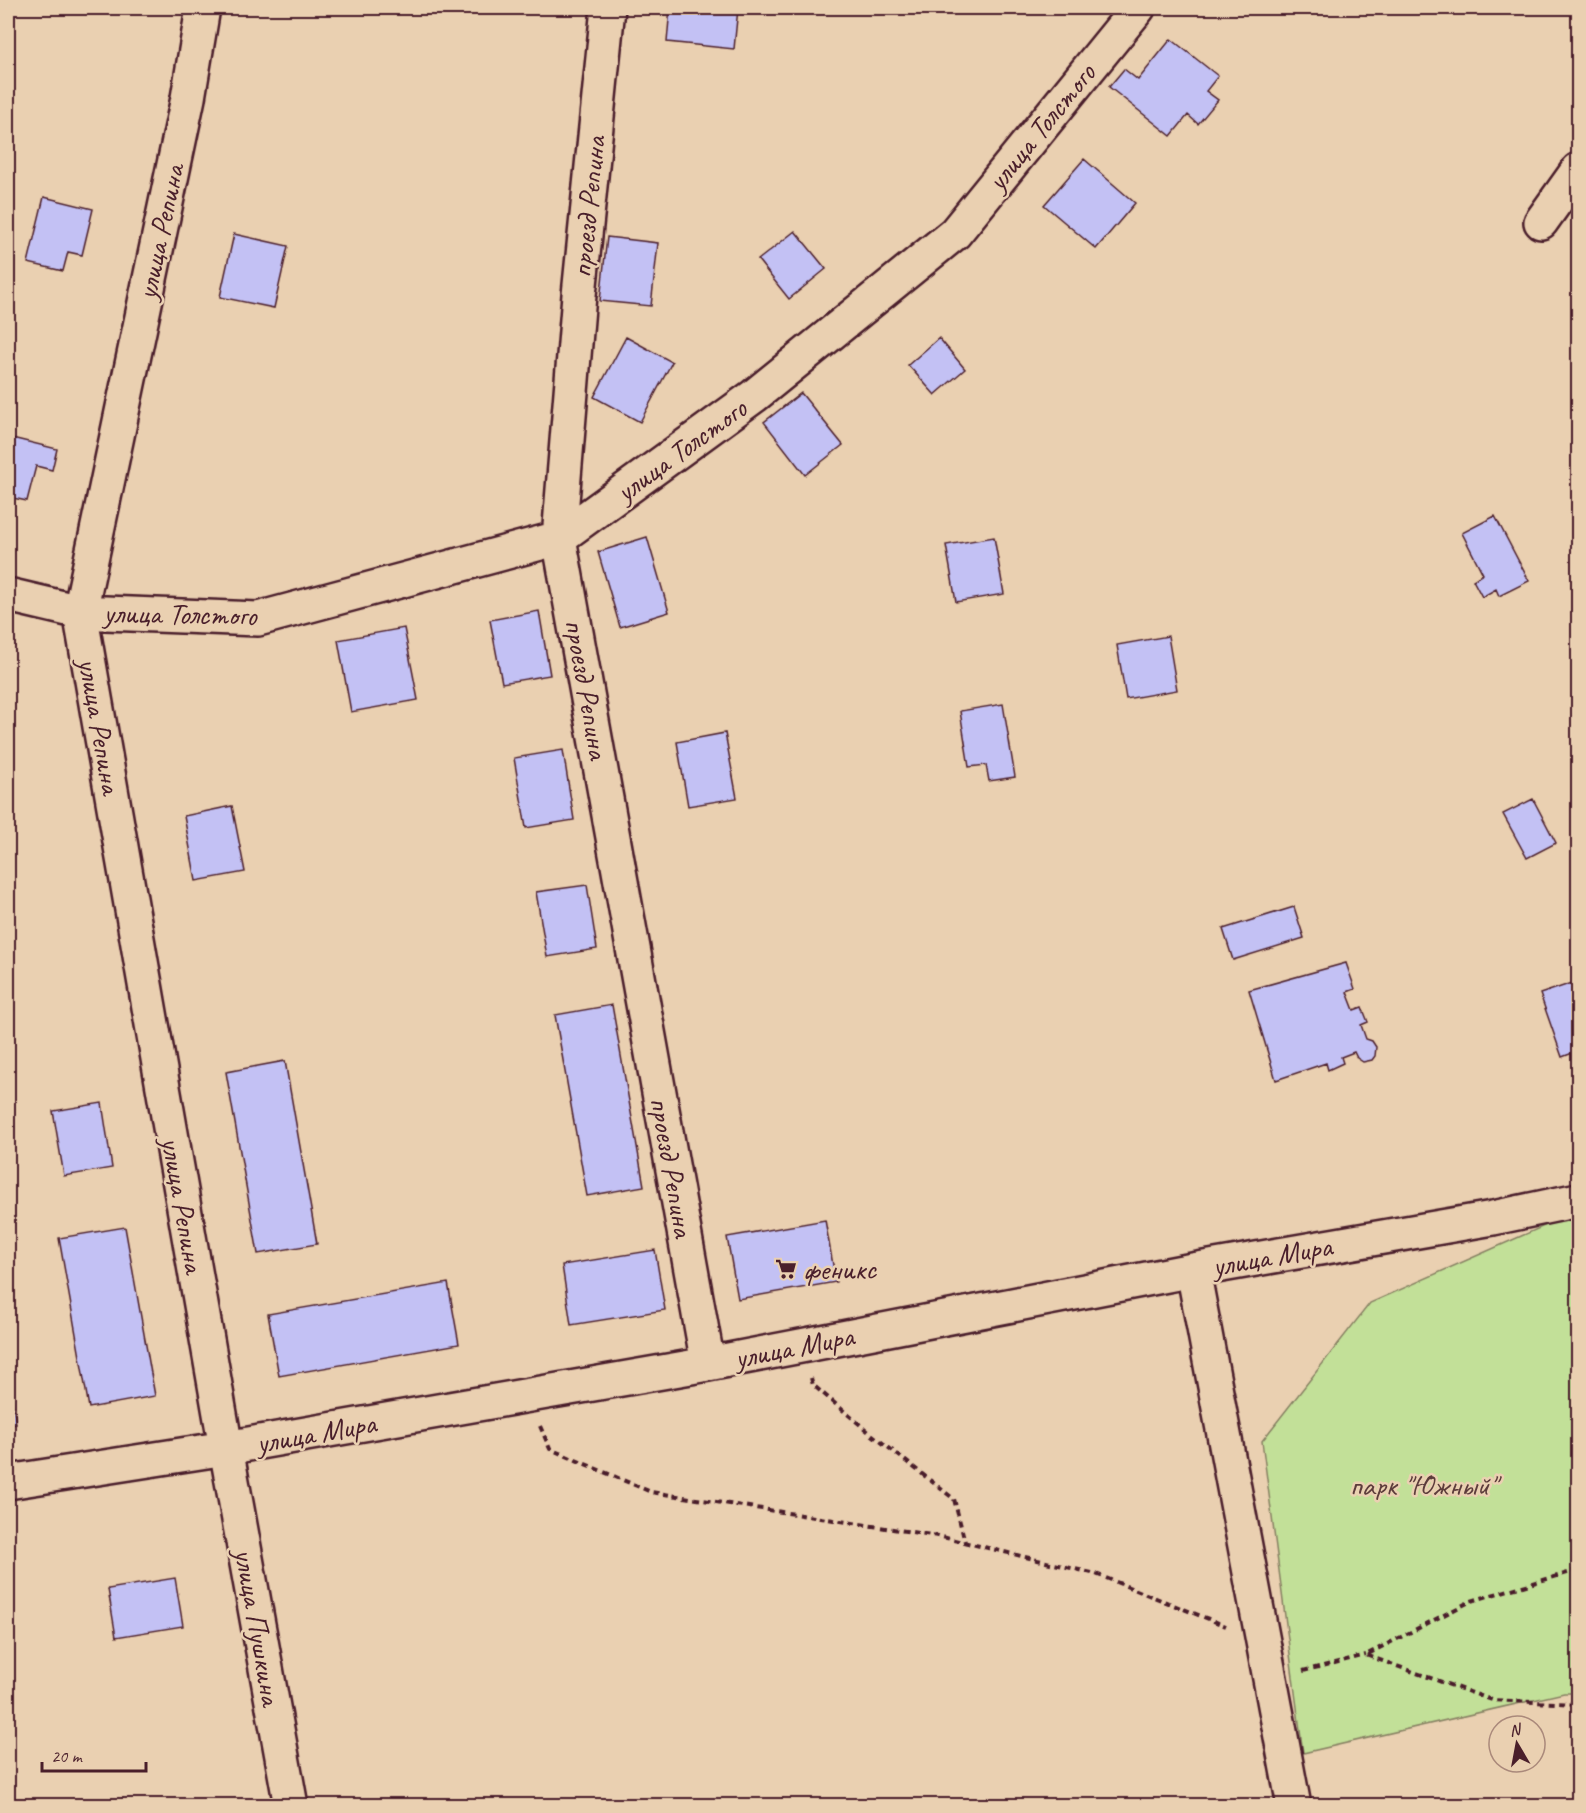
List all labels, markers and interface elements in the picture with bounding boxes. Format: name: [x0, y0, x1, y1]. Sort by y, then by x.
street label: улица Толстого: [977, 54, 1105, 200]
street label: проезд Репина: [562, 133, 615, 279]
street label: улица Репина: [127, 158, 193, 305]
street label: улица Толстого: [606, 389, 755, 512]
street label: улица Толстого: [101, 594, 258, 634]
street label: проезд Репина: [556, 616, 618, 764]
street label: улица Репина: [69, 653, 131, 799]
street label: проезд Репина: [641, 1094, 703, 1242]
street label: улица Репина: [152, 1132, 214, 1278]
street label: улица Мира: [1207, 1226, 1337, 1286]
place label: феникс: [803, 1250, 877, 1288]
supermarket icon: феникс: [774, 1257, 798, 1281]
street label: улица Мира: [729, 1316, 859, 1378]
street label: улица Мира: [251, 1403, 381, 1463]
park label: парк "Южный": [1350, 1466, 1502, 1504]
street label: улица Пушкина: [225, 1544, 291, 1711]
north arrow: [1487, 1714, 1547, 1774]
text: N: [1508, 1719, 1524, 1741]
scale bar: [42, 1735, 146, 1773]
text: 20 m: [51, 1745, 84, 1767]

